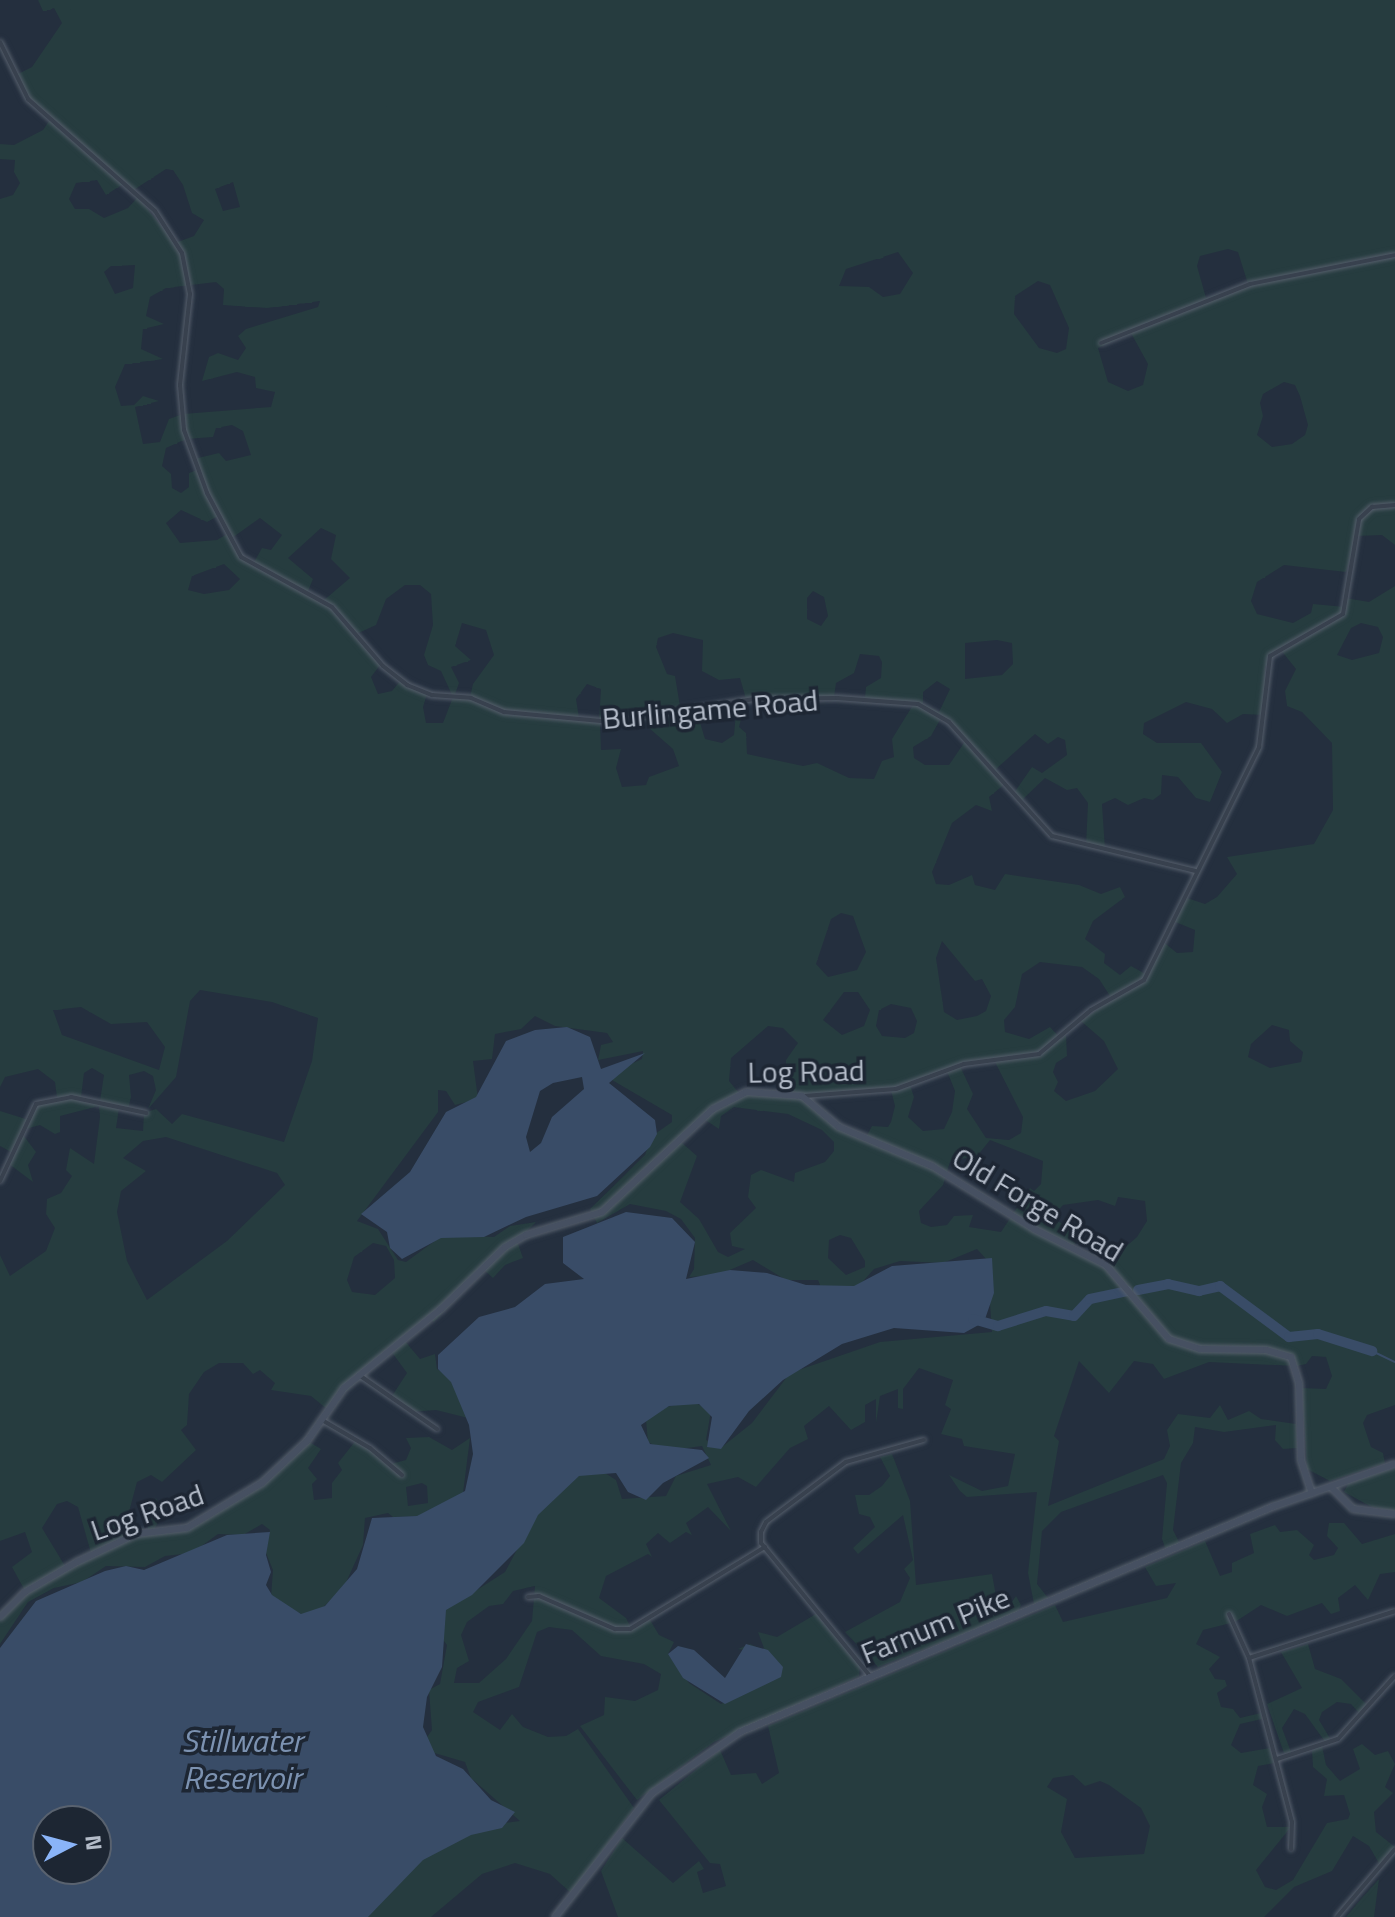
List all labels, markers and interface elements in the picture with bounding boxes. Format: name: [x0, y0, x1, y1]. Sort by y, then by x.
street label: Burlingame Road: [601, 682, 819, 736]
street label: Log Road: [747, 1052, 865, 1090]
street label: Old Forge Road: [946, 1139, 1130, 1269]
street label: Log Road: [86, 1476, 208, 1548]
street label: Farnum Pike: [855, 1579, 1015, 1671]
water label: Stillwater Reservoir: [182, 1722, 302, 1797]
north arrow: [32, 1805, 112, 1885]
text: N: [76, 1833, 112, 1852]

